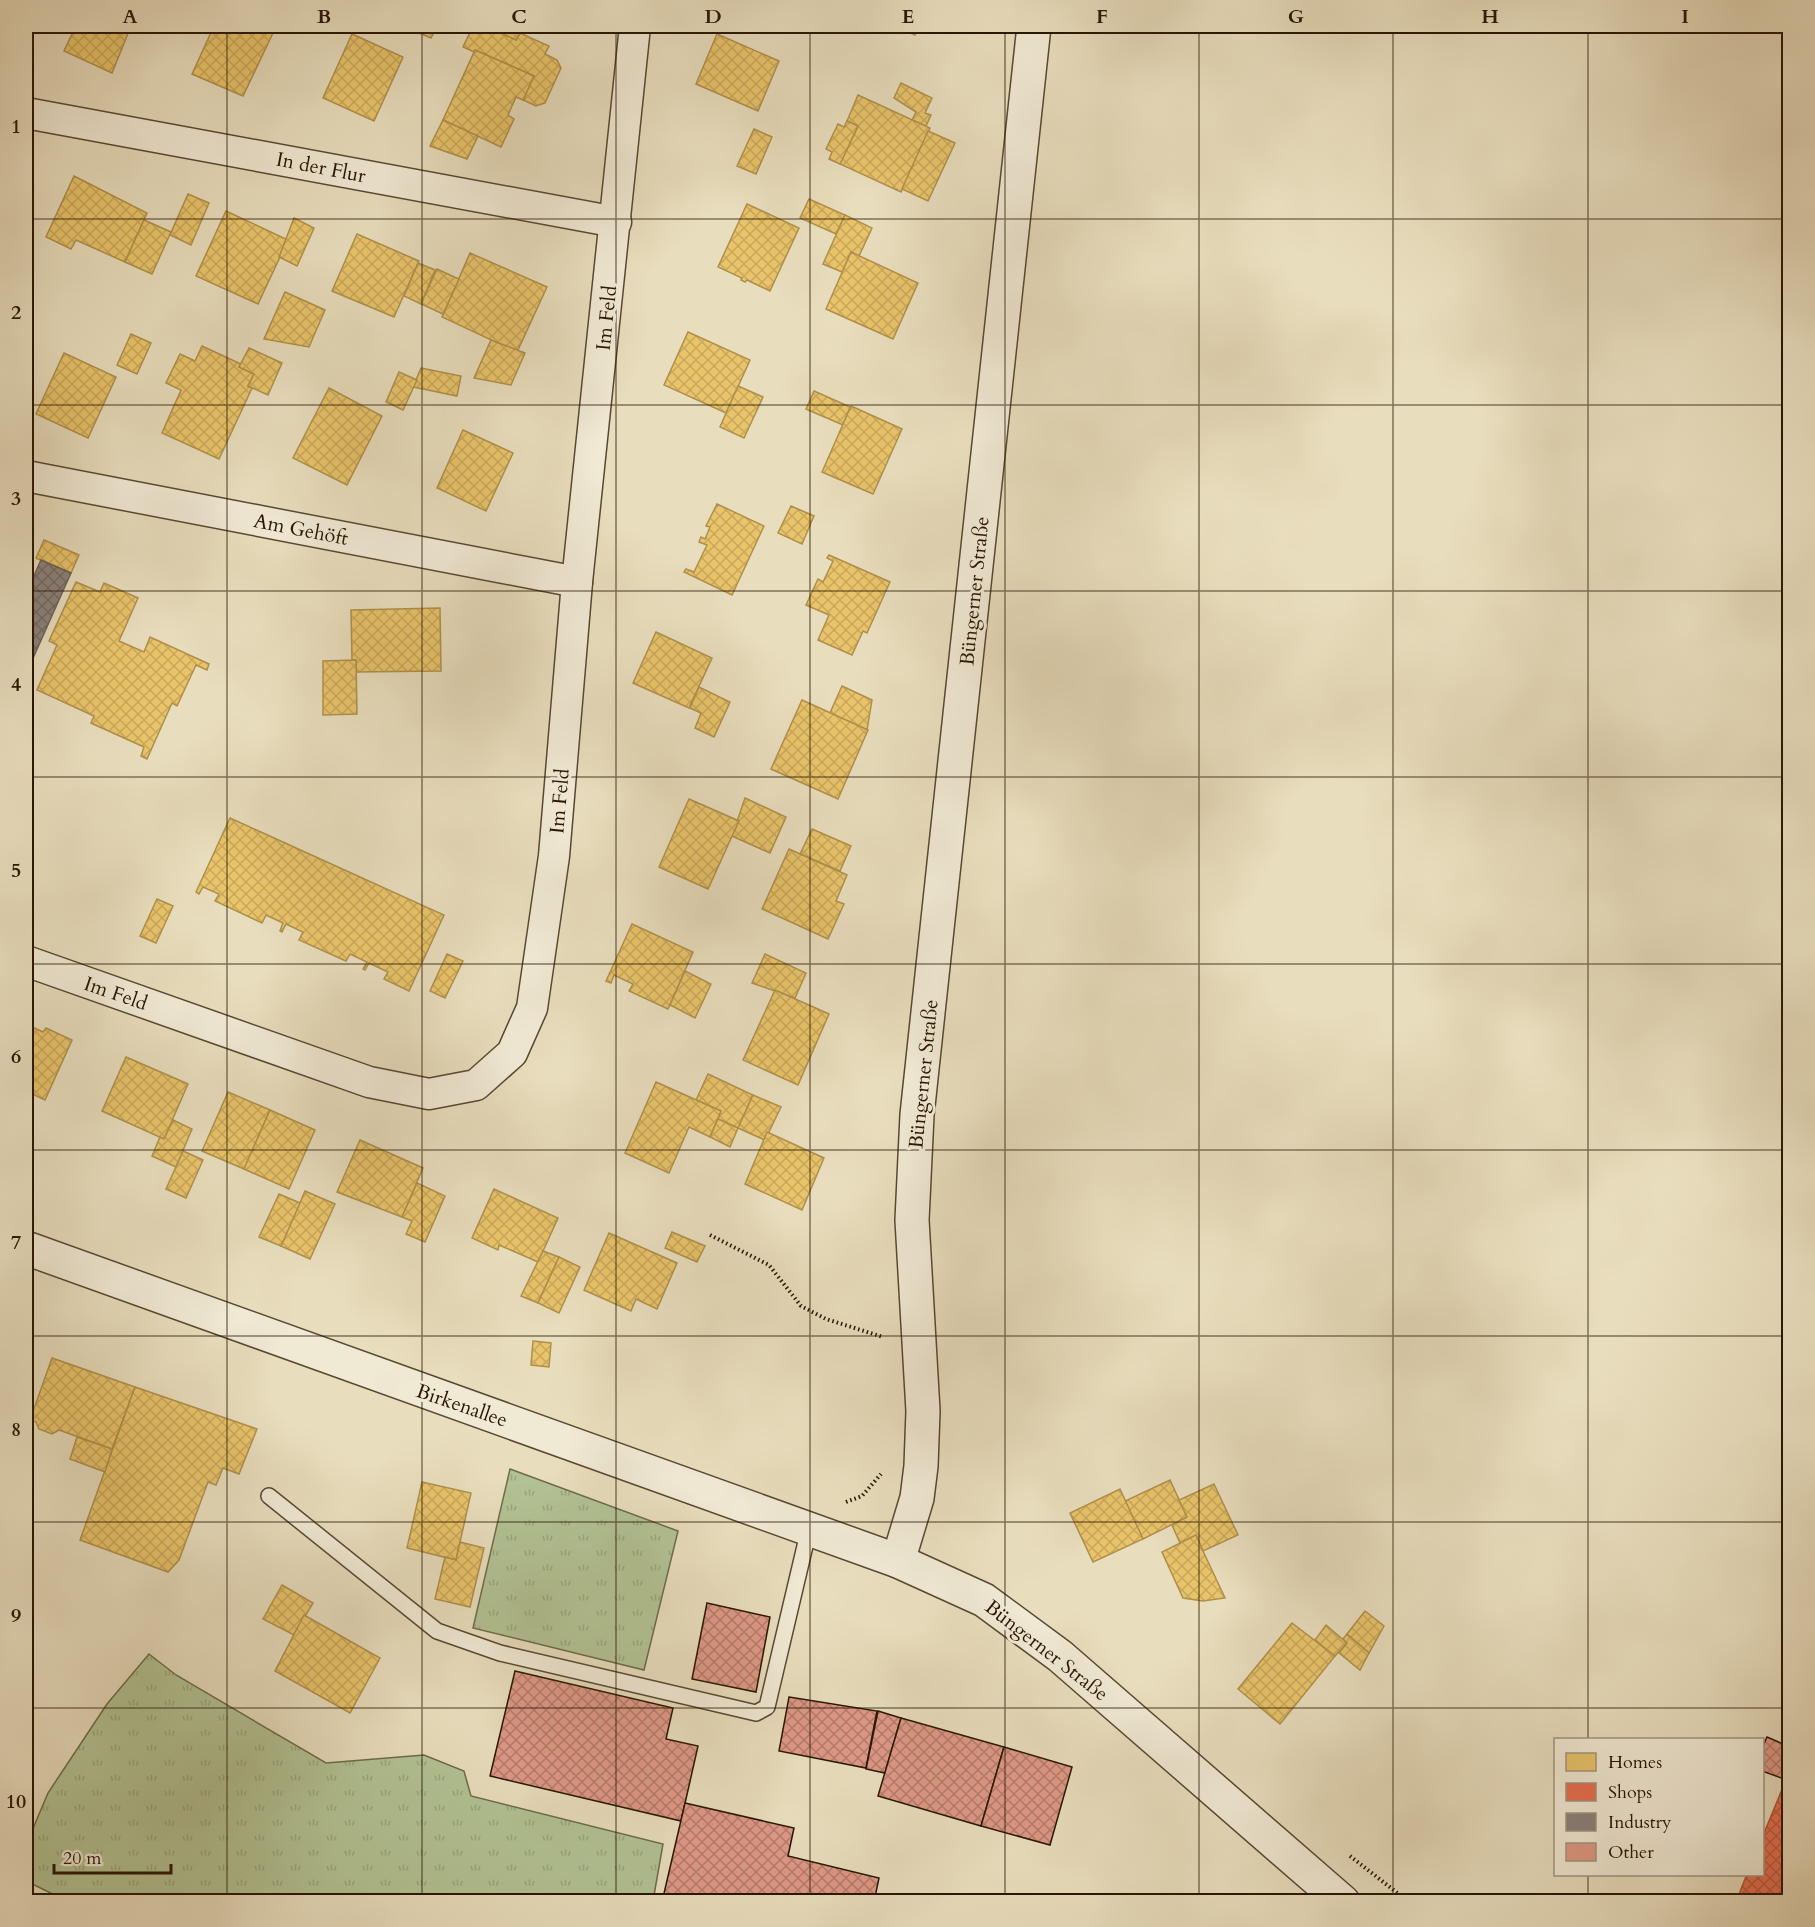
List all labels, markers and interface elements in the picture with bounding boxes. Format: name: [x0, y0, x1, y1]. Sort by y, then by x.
text: A: [122, 3, 138, 30]
text: B: [317, 3, 331, 30]
text: C: [511, 3, 527, 30]
text: D: [704, 3, 722, 30]
text: E: [902, 3, 914, 30]
text: F: [1096, 3, 1108, 30]
text: G: [1288, 3, 1304, 30]
text: H: [1481, 3, 1499, 30]
text: I: [1681, 3, 1689, 30]
text: 1: [11, 113, 21, 140]
street label: In der Flur: [274, 146, 369, 190]
street label: Im Feld: [590, 284, 623, 352]
text: 2: [11, 299, 21, 326]
text: 3: [11, 485, 21, 512]
street label: Am Gehöft: [251, 507, 351, 552]
street label: Büngerner Straße: [953, 515, 996, 667]
text: 4: [11, 671, 21, 698]
street label: Im Feld: [543, 767, 576, 835]
text: 5: [11, 857, 21, 884]
street label: Im Feld: [81, 970, 151, 1017]
street label: Büngerner Straße: [902, 998, 945, 1150]
text: 6: [11, 1043, 21, 1070]
text: 7: [11, 1229, 21, 1256]
street label: Birkenallee: [413, 1377, 511, 1434]
text: 8: [11, 1416, 21, 1443]
street label: Büngerner Straße: [979, 1594, 1114, 1707]
text: 9: [11, 1602, 21, 1629]
legend: [1554, 1738, 1764, 1876]
text: Homes: [1608, 1750, 1662, 1775]
text: Shops: [1608, 1780, 1652, 1805]
text: 10: [6, 1788, 26, 1815]
text: Industry: [1608, 1810, 1672, 1835]
scale bar: [54, 1837, 171, 1875]
text: Other: [1608, 1840, 1654, 1865]
text: 20 m: [63, 1846, 102, 1871]

